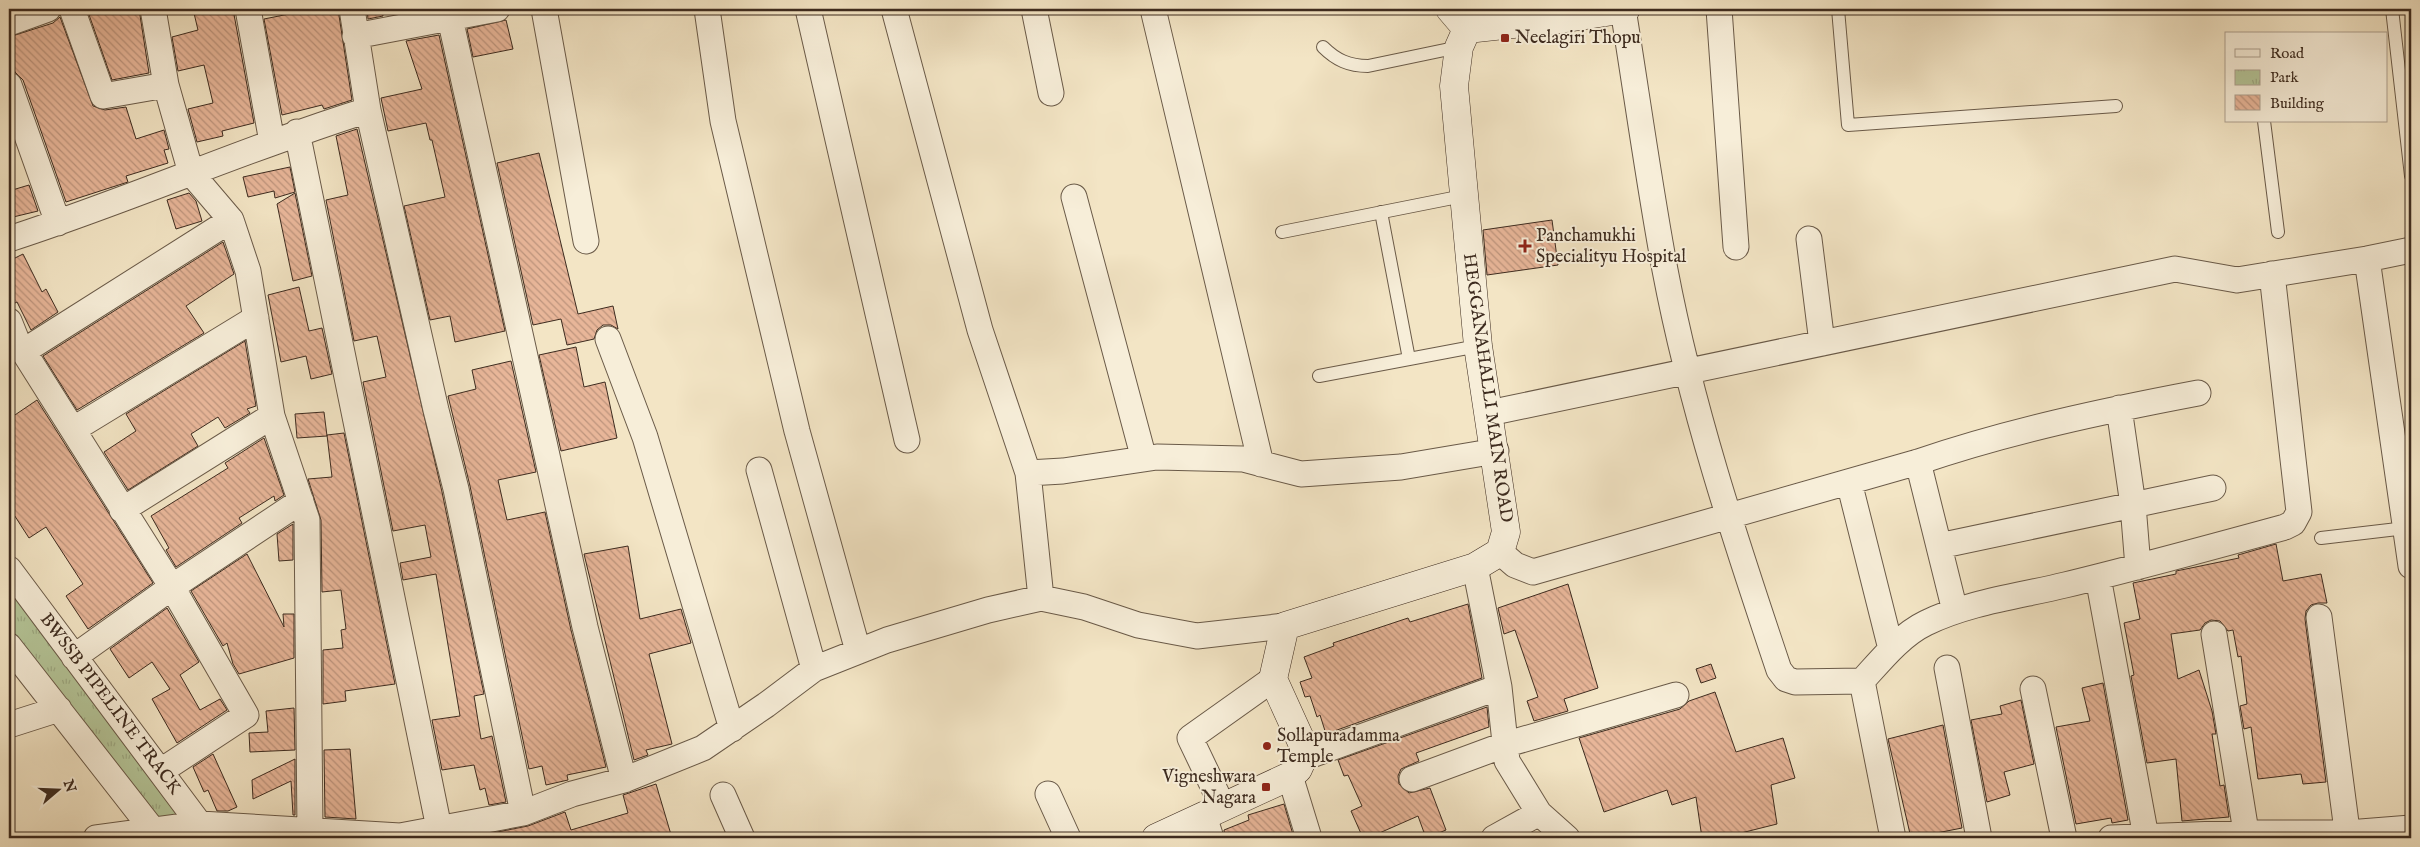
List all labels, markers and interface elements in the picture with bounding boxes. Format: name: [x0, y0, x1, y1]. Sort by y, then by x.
place label: Neelagiri Thopu: [1515, 27, 1641, 50]
marker: Neelagiri Thopu: [1499, 32, 1511, 44]
legend: [2225, 32, 2388, 122]
text: Road: [2270, 44, 2305, 63]
text: Park: [2270, 68, 2300, 87]
text: Building: [2270, 94, 2325, 113]
place label: Panchamukhi Specialityu Hospital: [1536, 225, 1686, 269]
marker: Panchamukhi Specialityu Hospital: [1518, 239, 1532, 253]
street label: HEGGANAHALLI MAIN ROAD: [1457, 252, 1517, 524]
street label: BWSSB PIPELINE TRACK: [35, 609, 185, 799]
place label: Sollapuradamma Temple: [1277, 725, 1400, 769]
marker: Sollapuradamma Temple: [1261, 740, 1273, 752]
north arrow: [32, 764, 82, 814]
place label: Vigneshwara Nagara: [1161, 766, 1256, 810]
marker: Vigneshwara Nagara: [1260, 781, 1272, 793]

